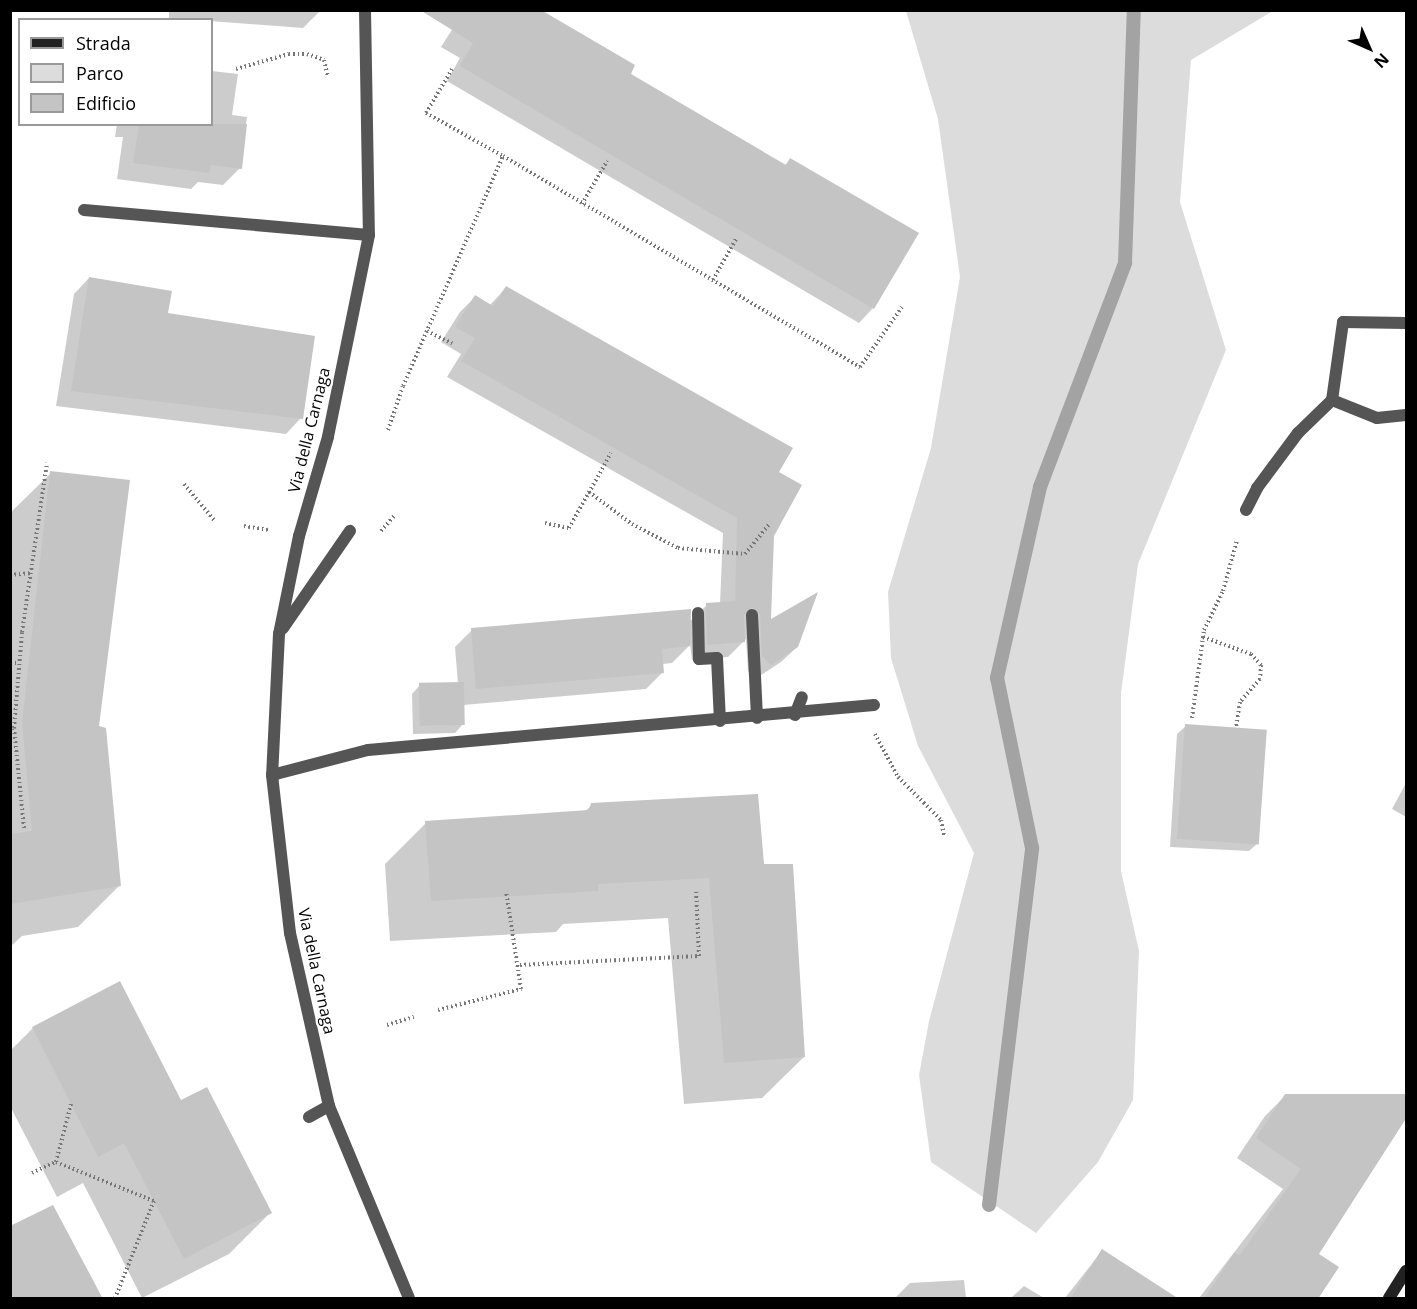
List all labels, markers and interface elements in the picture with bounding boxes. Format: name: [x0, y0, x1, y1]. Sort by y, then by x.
legend: [18, 18, 213, 126]
north arrow: [1339, 18, 1399, 78]
text: Strada: [76, 31, 131, 55]
text: N: [1369, 48, 1394, 73]
text: Parco: [76, 61, 124, 85]
text: Edificio: [76, 91, 136, 115]
street label: Via della Carnaga: [284, 365, 334, 495]
street label: Via della Carnaga: [294, 906, 340, 1036]

